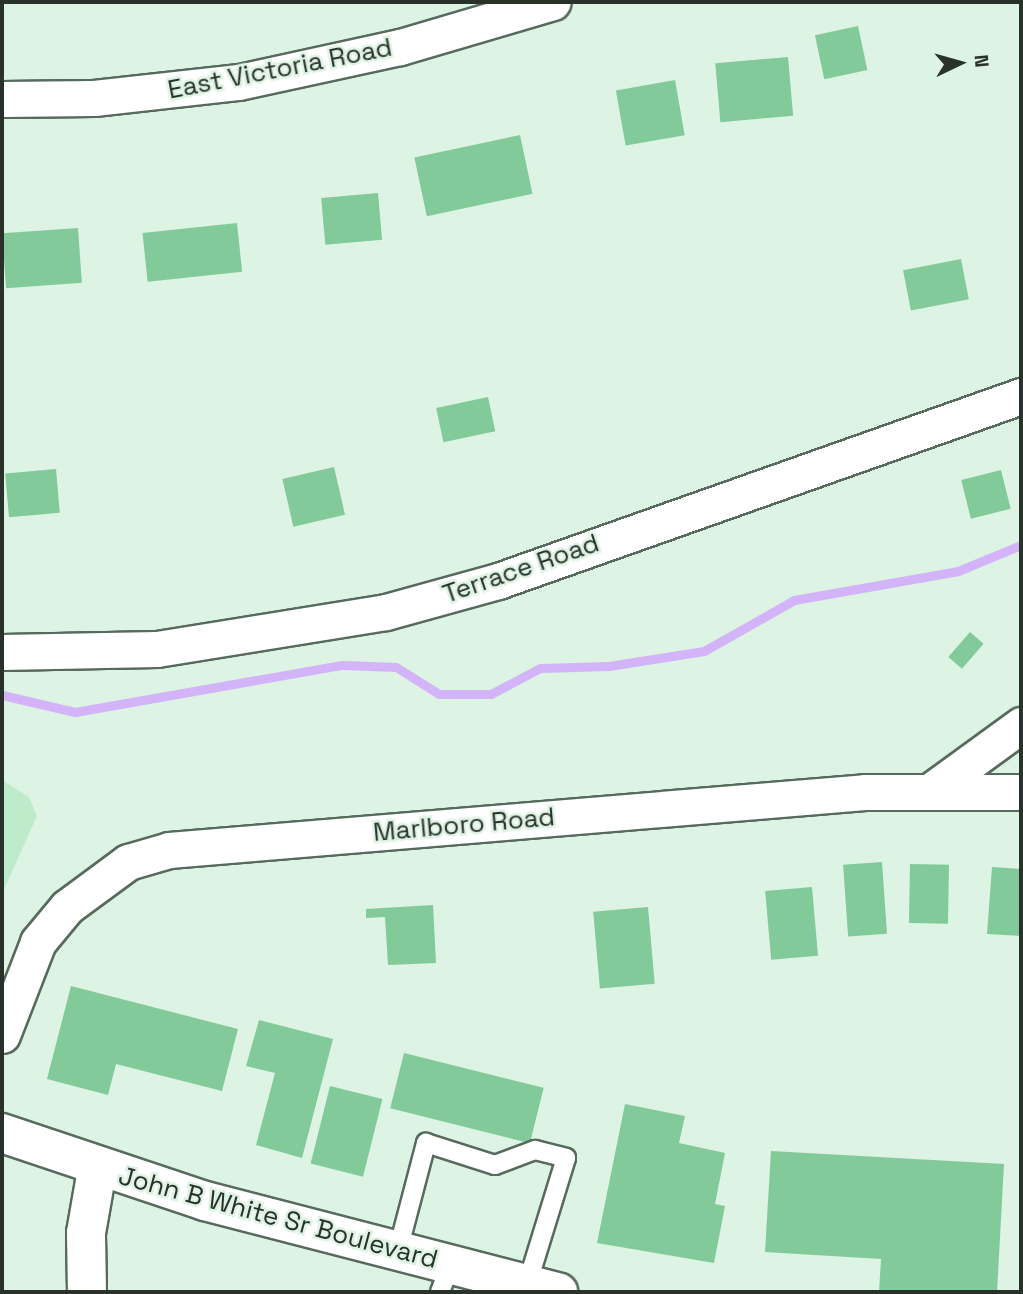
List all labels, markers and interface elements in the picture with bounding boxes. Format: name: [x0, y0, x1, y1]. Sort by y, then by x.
north arrow: [925, 28, 995, 98]
street label: East Victoria Road: [165, 32, 395, 106]
text: N: [968, 54, 994, 69]
street label: Terrace Road: [439, 528, 603, 610]
street label: Marlboro Road: [372, 802, 556, 848]
street label: John B White Sr Boulevard: [115, 1160, 441, 1276]

